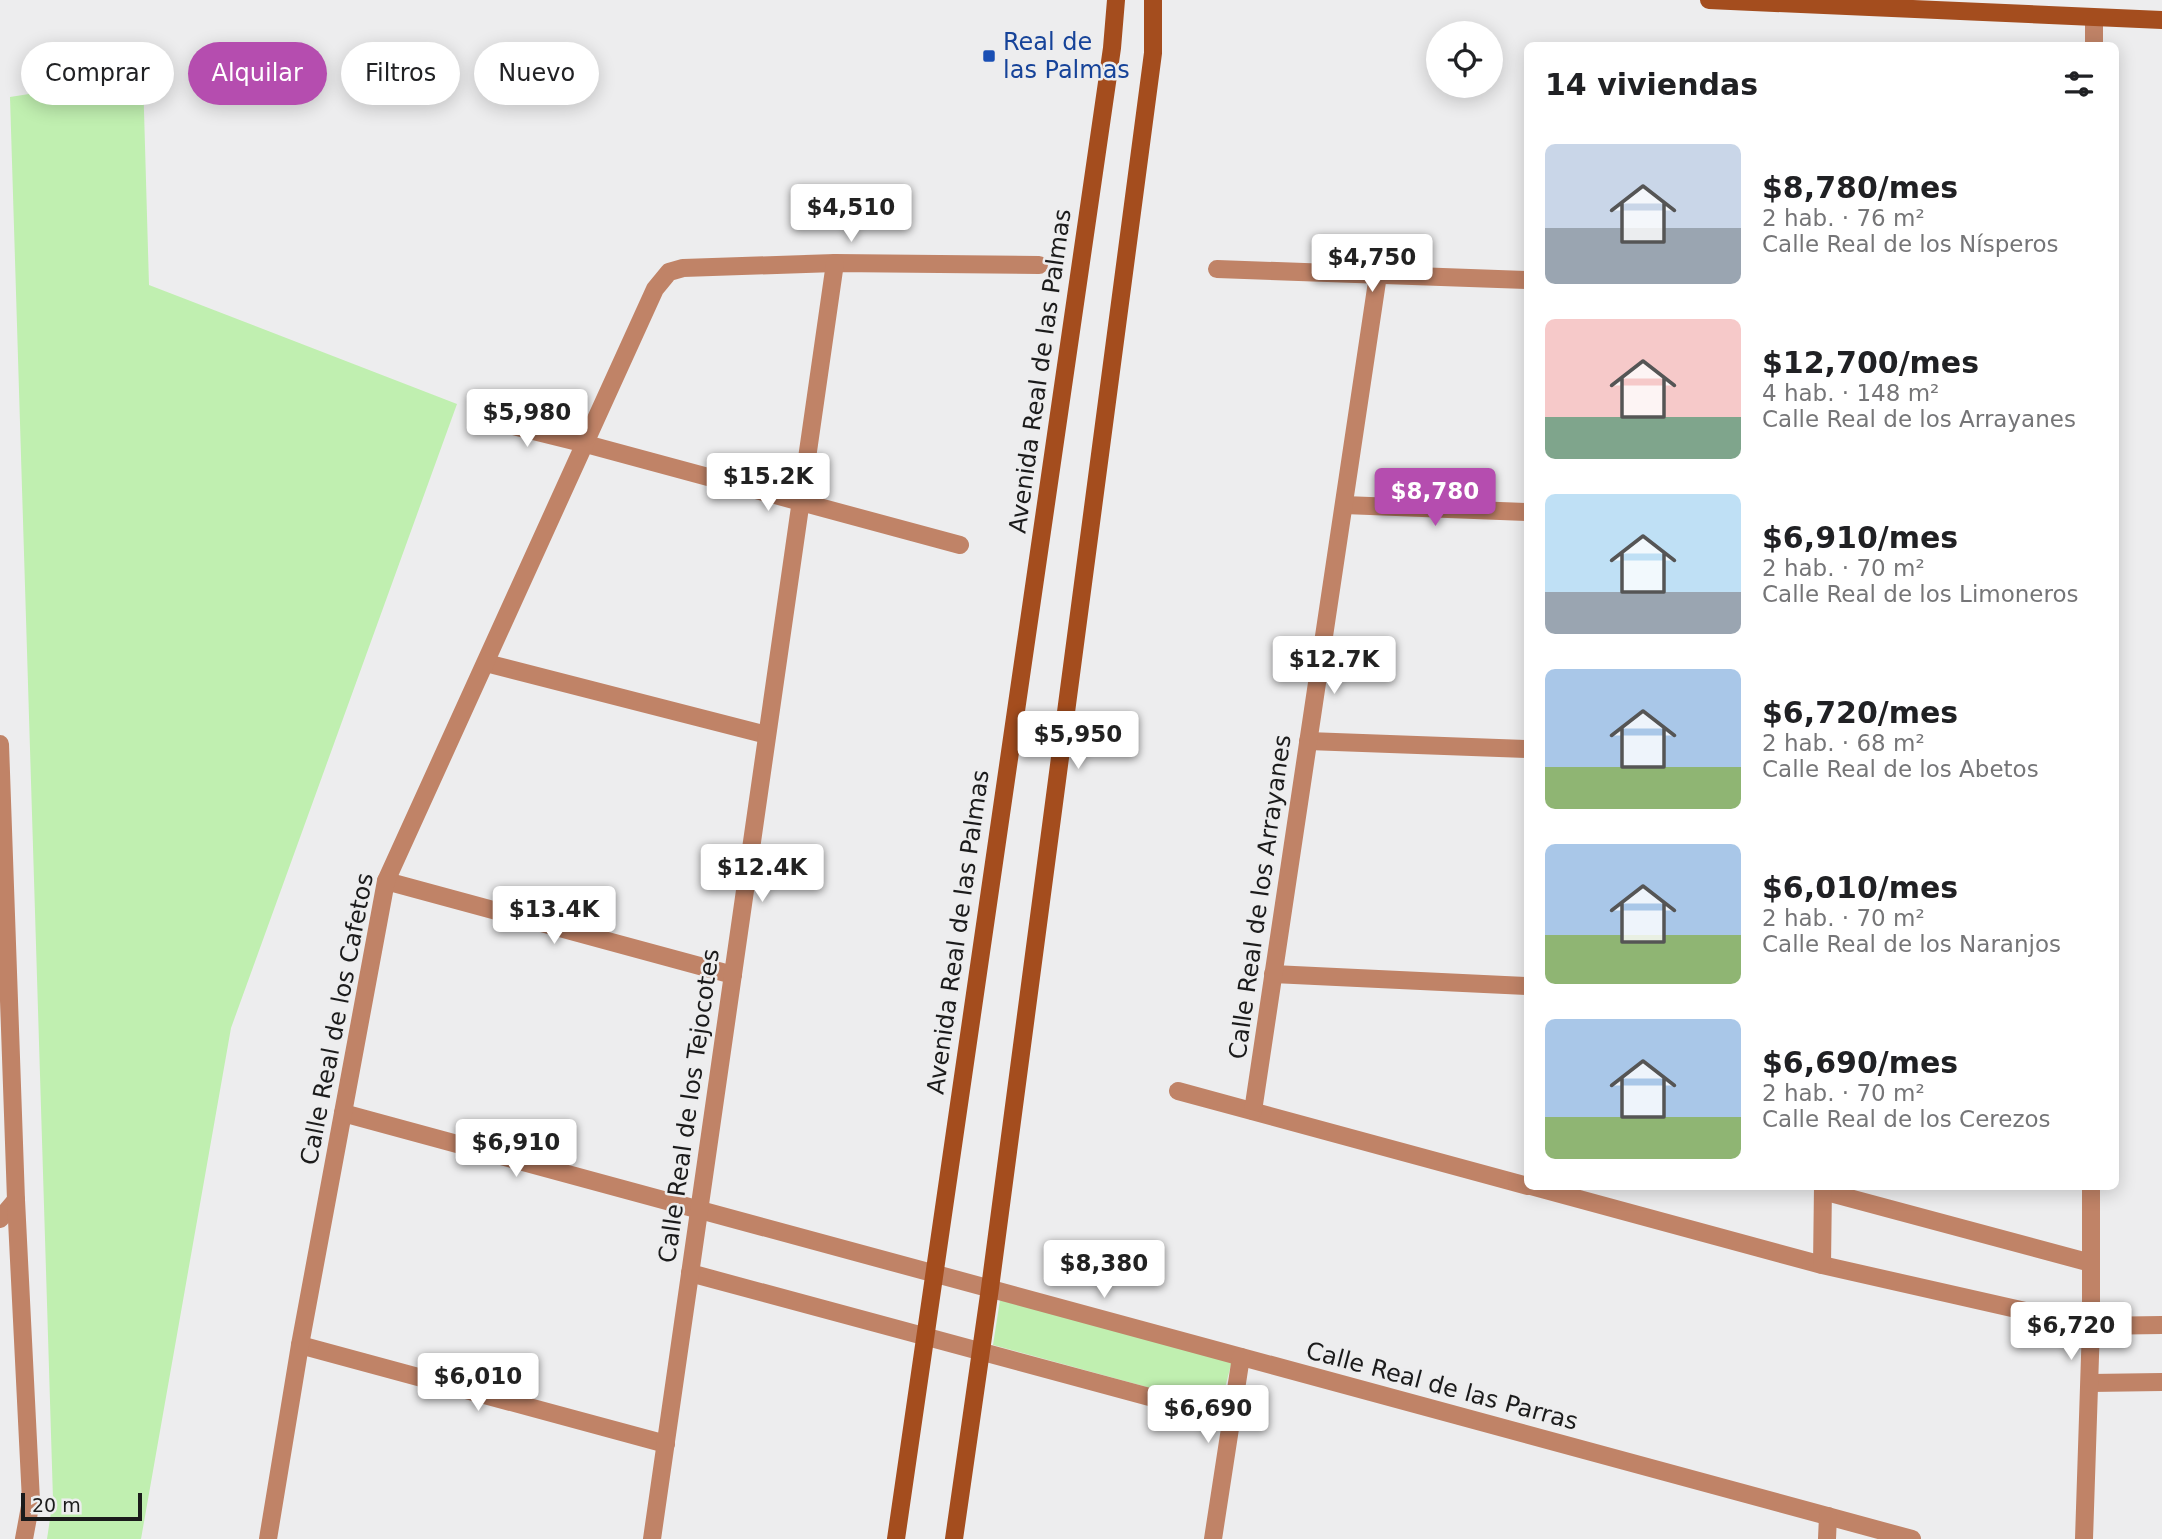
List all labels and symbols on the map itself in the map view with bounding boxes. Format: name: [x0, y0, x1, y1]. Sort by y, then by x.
place label: Real de las Palmas: [1003, 28, 1130, 84]
marker: Real de las Palmas: [981, 48, 997, 64]
pin: $4,510: [794, 184, 908, 244]
street label: Avenida Real de las Palmas: [1003, 207, 1077, 535]
pin: $4,750: [1315, 234, 1429, 294]
pin: $5,980: [470, 390, 584, 449]
pin: $15.2K: [711, 454, 825, 513]
pin: $8,780: [1378, 468, 1492, 528]
pin: $12.7K: [1277, 636, 1391, 696]
pin: $5,950: [1021, 712, 1135, 771]
street label: Calle Real de los Arrayanes: [1223, 733, 1297, 1061]
street label: Avenida Real de las Palmas: [921, 768, 995, 1096]
pin: $12.4K: [705, 844, 819, 904]
street label: Calle Real de los Cafetos: [295, 871, 379, 1167]
pin: $13.4K: [497, 886, 611, 946]
street label: Calle Real de los Tejocotes: [653, 947, 725, 1265]
pin: $6,910: [459, 1120, 573, 1179]
pin: $8,380: [1047, 1240, 1161, 1300]
pin: $6,720: [2014, 1302, 2128, 1362]
street label: Calle Real de las Parras: [1303, 1336, 1581, 1436]
pin: $6,010: [421, 1354, 535, 1413]
pin: $6,690: [1151, 1386, 1265, 1445]
scale bar: [21, 1490, 142, 1522]

